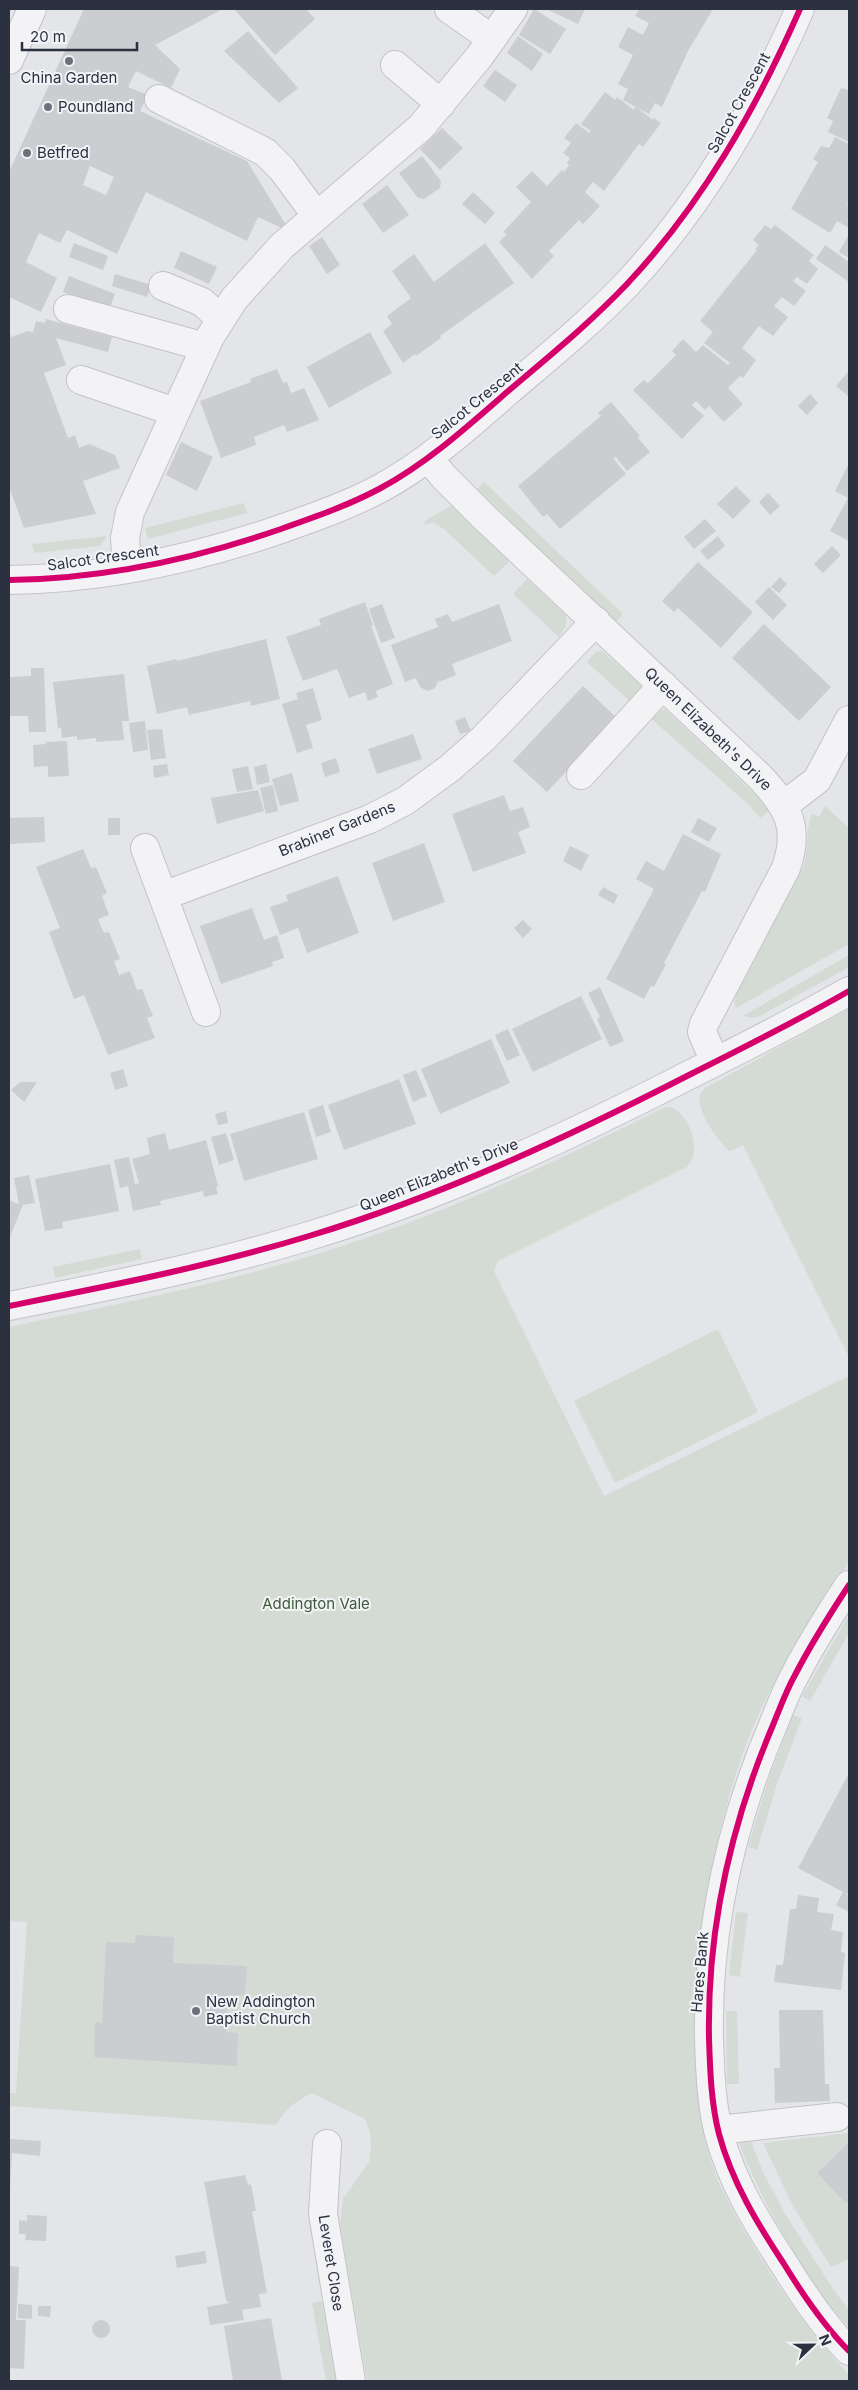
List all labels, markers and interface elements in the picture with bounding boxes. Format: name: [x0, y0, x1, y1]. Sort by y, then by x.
scale bar: [22, 20, 138, 52]
text: 20 m: [30, 27, 66, 46]
street label: Salcot Crescent: [703, 49, 774, 157]
marker: China Garden: [63, 55, 75, 67]
place label: China Garden: [21, 68, 117, 87]
place label: Poundland: [58, 97, 134, 116]
marker: Poundland: [42, 101, 54, 113]
place label: Betfred: [37, 143, 89, 162]
marker: Betfred: [21, 147, 33, 159]
street label: Salcot Crescent: [427, 358, 526, 443]
street label: Salcot Crescent: [46, 540, 160, 575]
street label: Queen Elizabeth's Drive: [641, 663, 776, 794]
street label: Brabiner Gardens: [276, 796, 398, 861]
street label: Queen Elizabeth's Drive: [357, 1134, 521, 1215]
park label: Addington Vale: [262, 1594, 370, 1613]
street label: Hares Bank: [687, 1930, 713, 2013]
place label: New Addington Baptist Church: [206, 1992, 315, 2028]
marker: New Addington Baptist Church: [190, 2005, 202, 2017]
street label: Leveret Close: [314, 2213, 348, 2312]
north arrow: [788, 2320, 838, 2370]
text: N: [816, 2332, 835, 2348]

